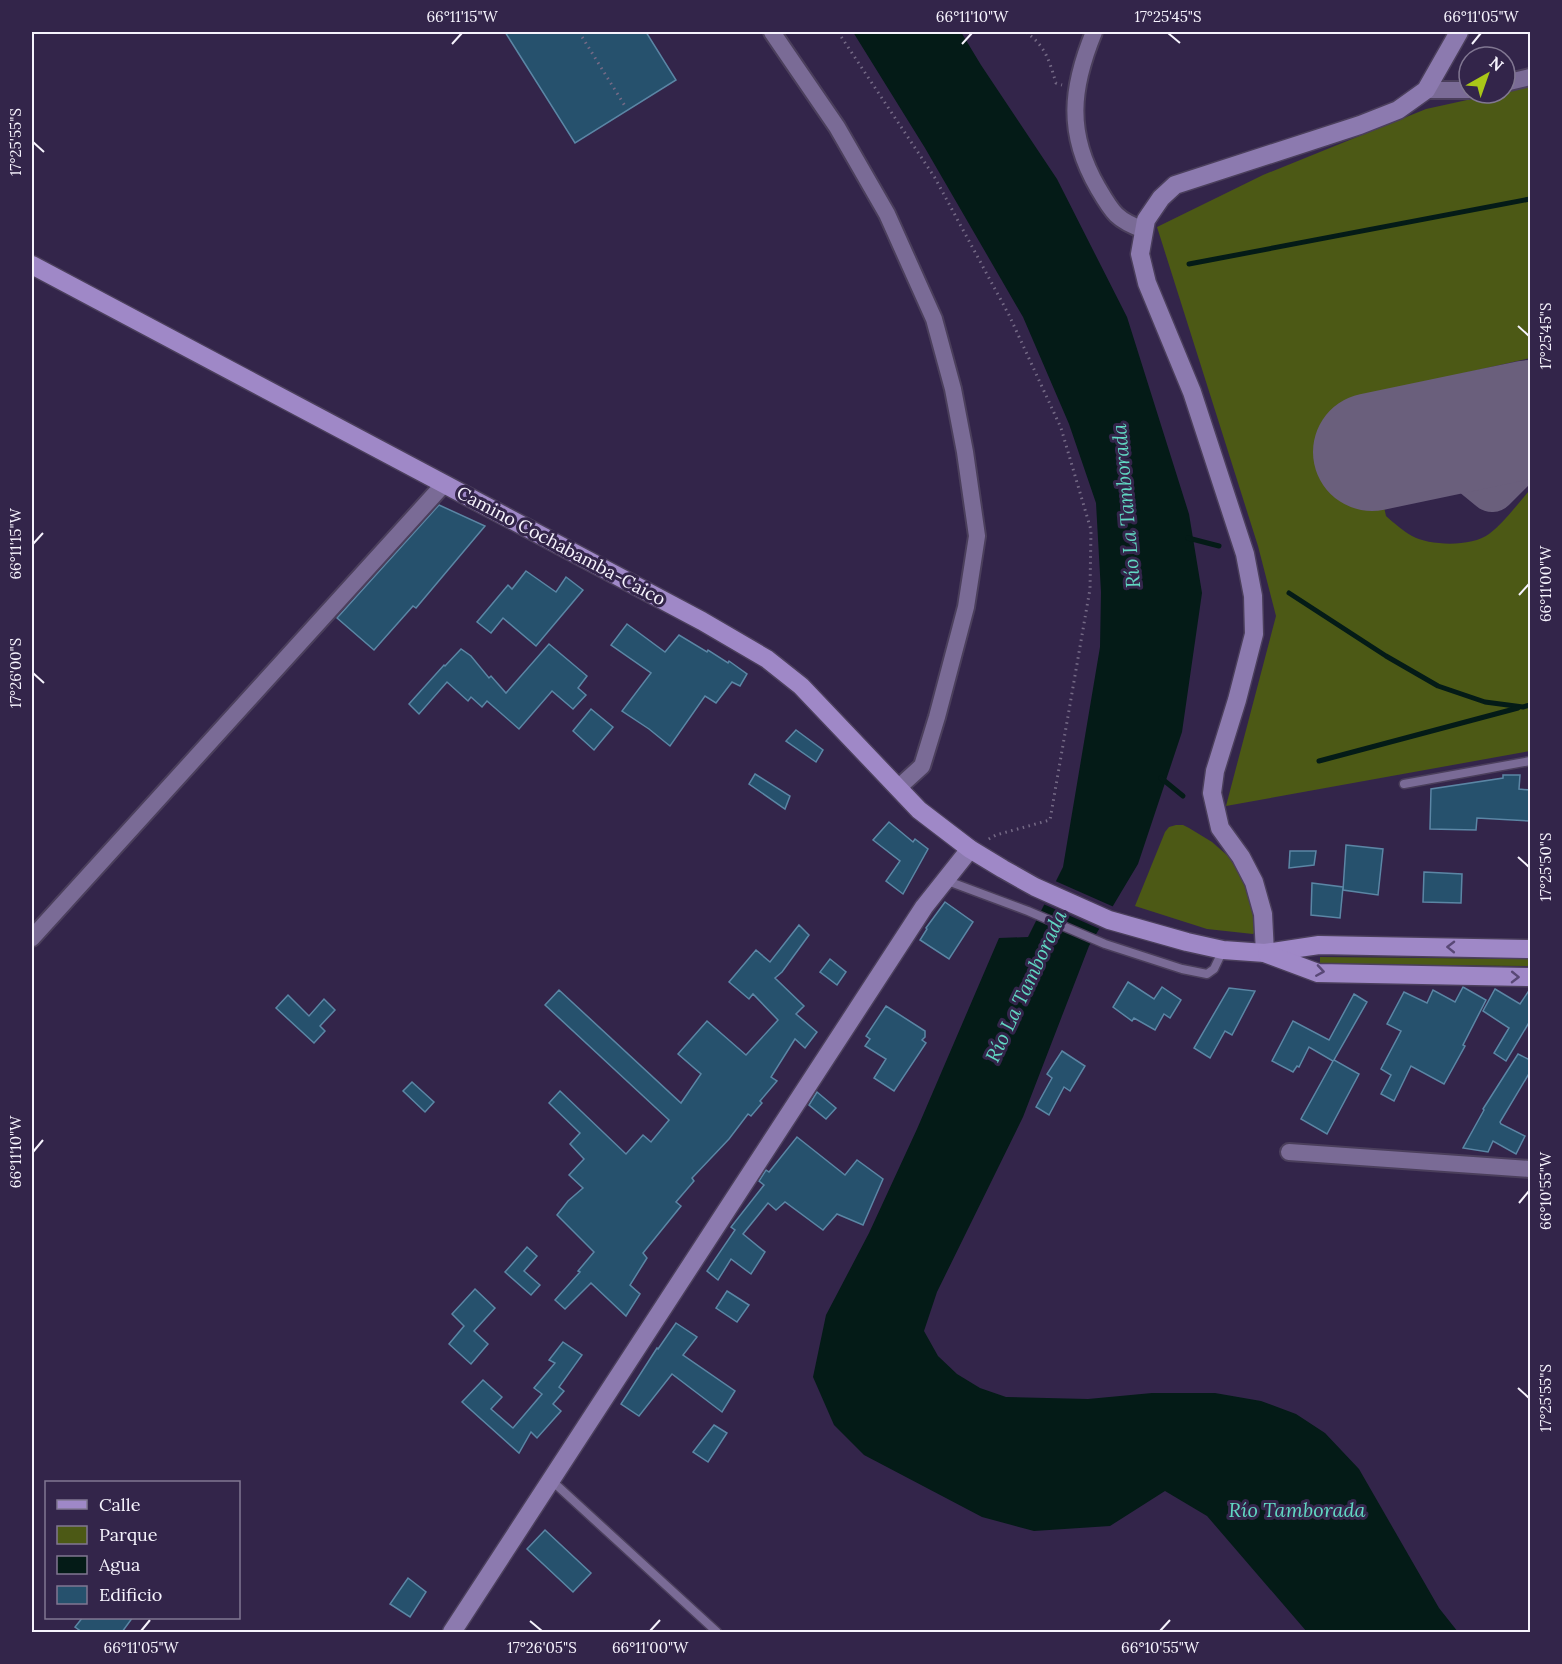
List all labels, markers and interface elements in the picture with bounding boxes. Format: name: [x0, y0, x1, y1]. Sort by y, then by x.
text: 66°11'15"W: [426, 7, 499, 26]
text: 66°11'10"W: [936, 7, 1009, 26]
text: 17°25'45"S: [1134, 7, 1202, 26]
text: 66°11'05"W: [1443, 7, 1520, 26]
north arrow: [1457, 45, 1517, 105]
text: N: [1485, 52, 1508, 75]
text: 17°25'55"S: [6, 108, 25, 176]
text: 17°25'45"S: [1536, 302, 1555, 370]
water label: Río La Tamborada: [1106, 423, 1145, 589]
street label: Camino Cochabamba-Caico: [453, 481, 670, 610]
text: 66°11'15"W: [6, 507, 25, 580]
text: 66°11'00"W: [1536, 545, 1555, 622]
text: 17°26'00"S: [6, 638, 25, 708]
text: 17°25'50"S: [1536, 833, 1555, 902]
water label: Río La Tamborada: [979, 906, 1072, 1066]
one-way arrow: [1447, 941, 1456, 954]
one-way arrow: [1315, 965, 1325, 977]
one-way arrow: [1510, 970, 1519, 983]
text: 66°11'10"W: [6, 1115, 25, 1188]
text: 66°10'55"W: [1536, 1151, 1555, 1230]
text: 17°25'55"S: [1536, 1364, 1555, 1432]
legend: [45, 1481, 240, 1619]
text: Calle: [99, 1493, 141, 1516]
water label: Río Tamborada: [1228, 1497, 1366, 1522]
text: Parque: [99, 1523, 158, 1546]
text: Agua: [98, 1553, 140, 1576]
text: Edificio: [99, 1583, 162, 1606]
text: 66°11'05"W: [103, 1638, 180, 1657]
text: 17°26'05"S: [507, 1638, 577, 1657]
text: 66°11'00"W: [612, 1638, 689, 1657]
text: 66°10'55"W: [1121, 1638, 1200, 1657]

